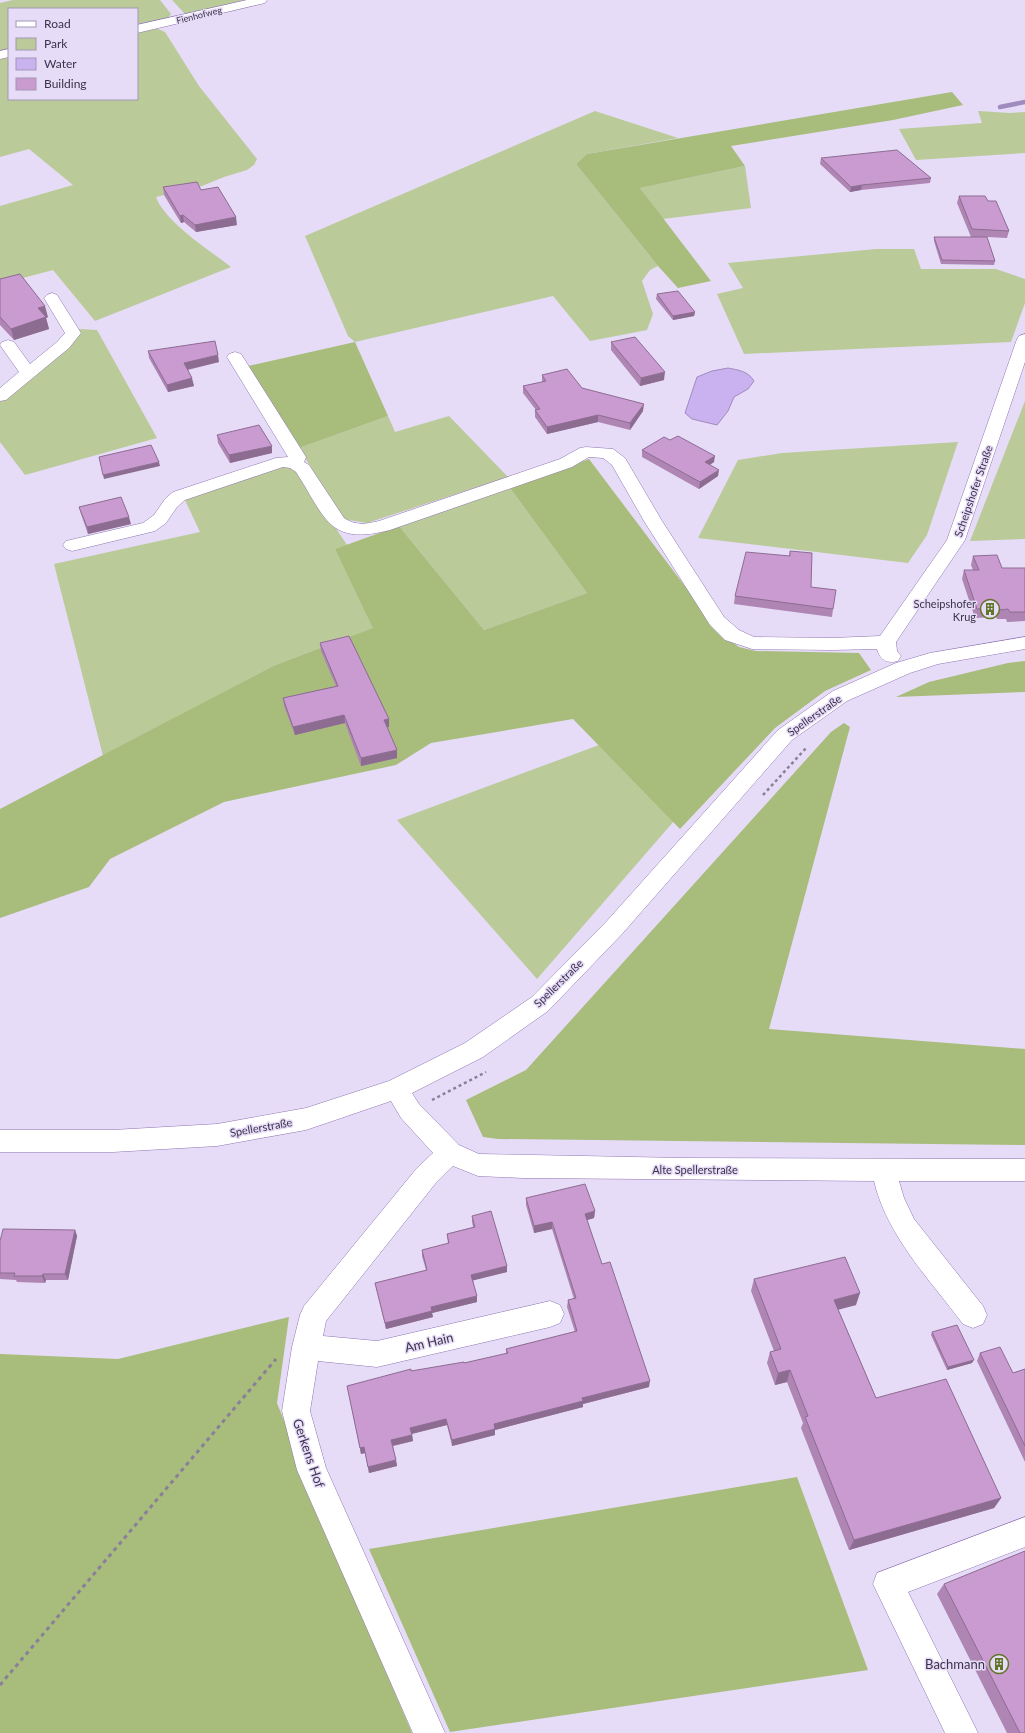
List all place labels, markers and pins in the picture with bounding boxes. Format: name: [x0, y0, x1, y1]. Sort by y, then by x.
place label: Scheipshofer Krug: [914, 597, 976, 623]
building icon: Scheipshofer Krug: [979, 598, 1001, 620]
building icon: Bachmann: [988, 1653, 1010, 1675]
place label: Bachmann: [925, 1656, 985, 1672]

